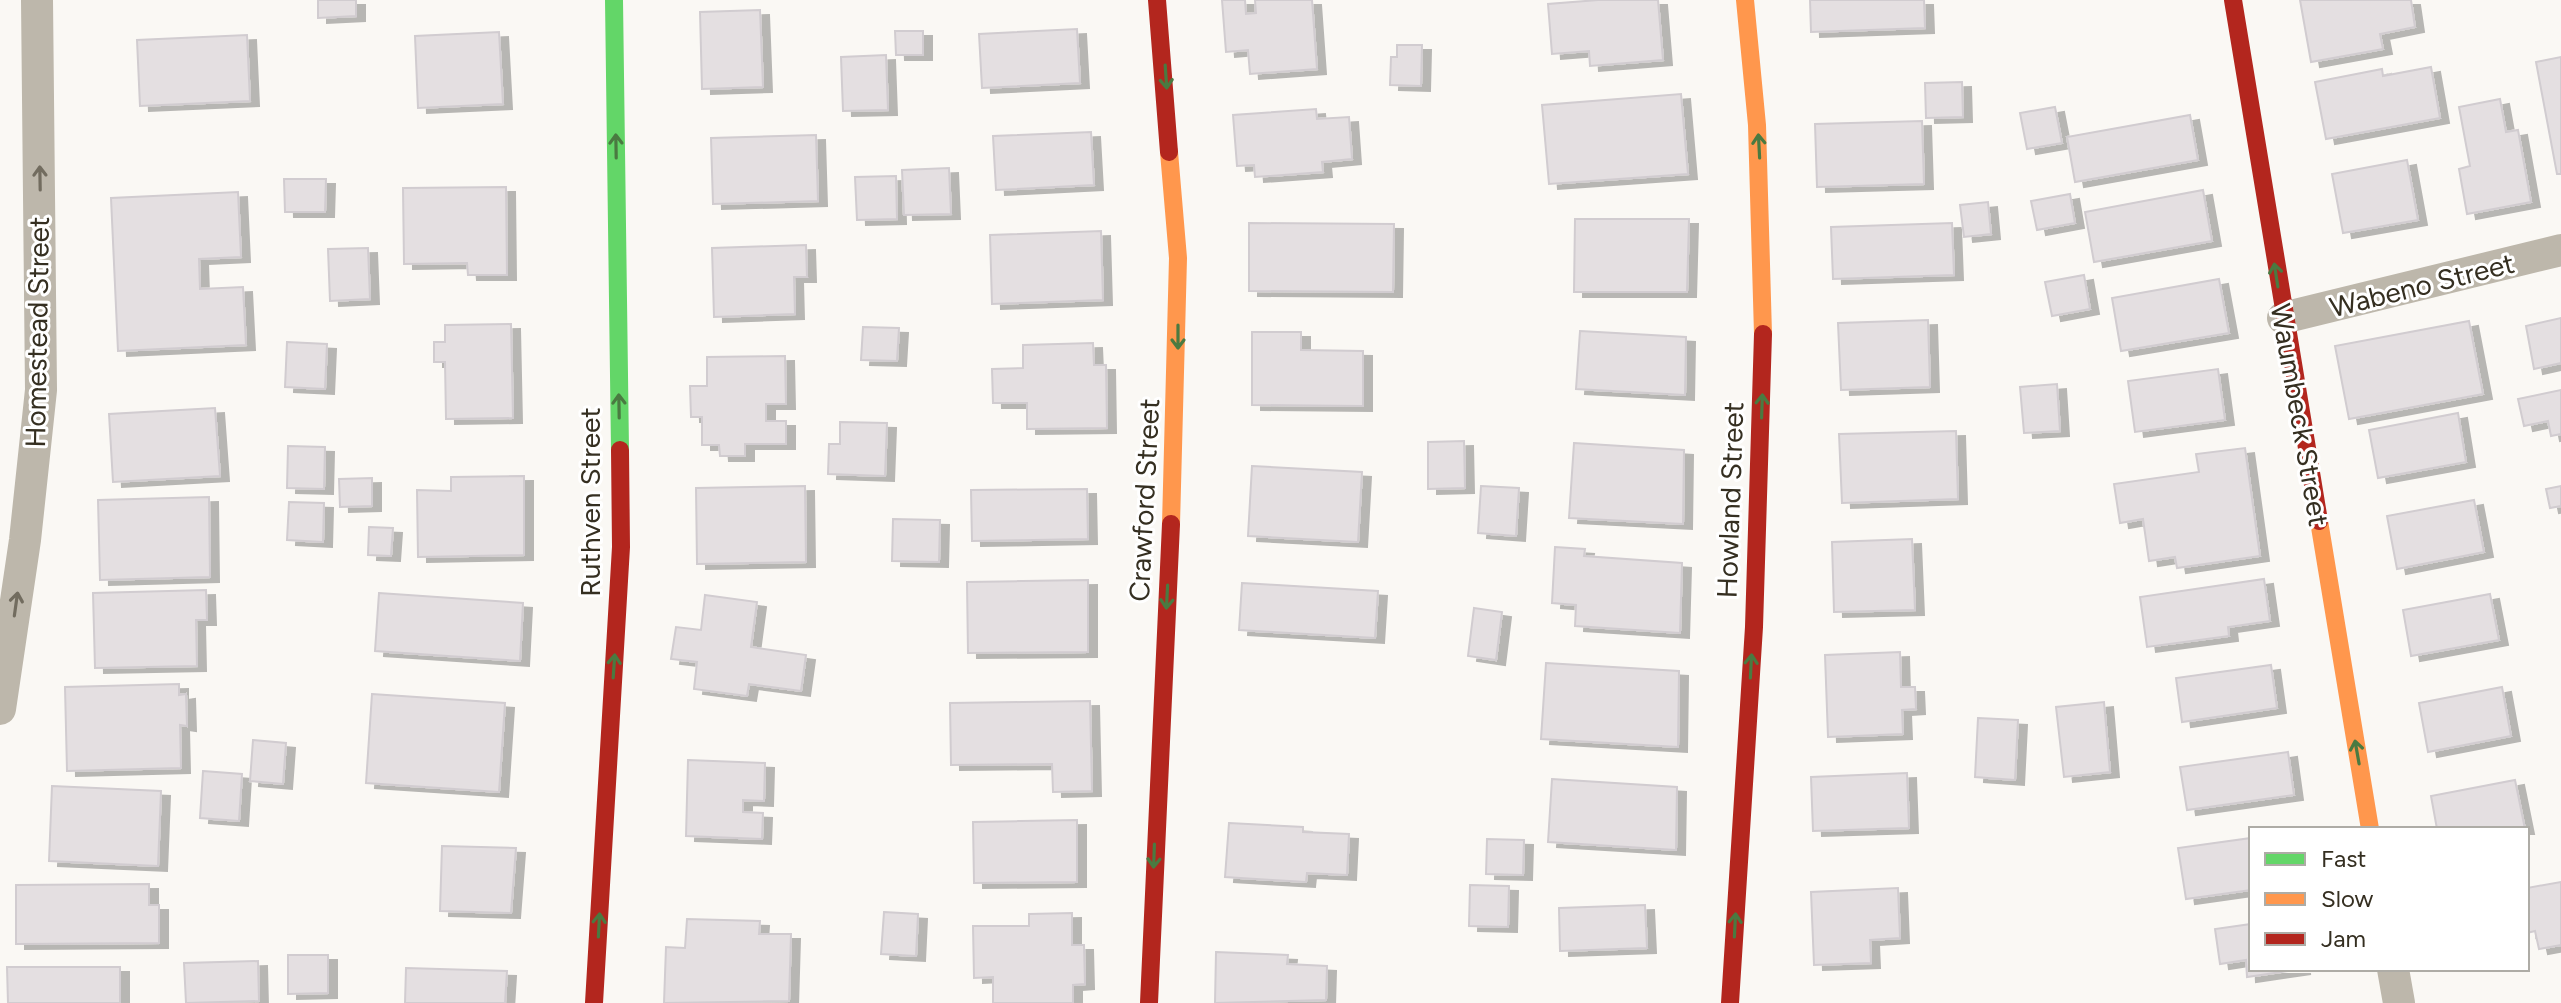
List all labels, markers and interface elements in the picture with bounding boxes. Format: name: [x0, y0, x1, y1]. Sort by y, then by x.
one-way arrow: [1159, 64, 1174, 90]
one-way arrow: [608, 133, 623, 160]
one-way arrow: [1751, 133, 1766, 160]
one-way arrow: [32, 165, 48, 192]
street label: Homestead Street: [18, 216, 56, 448]
street label: Wabeno Street: [2326, 246, 2518, 324]
one-way arrow: [2268, 263, 2283, 288]
street label: Waumbeck Street: [2264, 301, 2336, 529]
one-way arrow: [1170, 323, 1186, 350]
one-way arrow: [612, 393, 627, 420]
one-way arrow: [1754, 393, 1769, 420]
street label: Crawford Street: [1122, 398, 1166, 602]
street label: Howland Street: [1710, 401, 1750, 599]
street label: Ruthven Street: [573, 407, 607, 597]
one-way arrow: [1159, 583, 1174, 610]
one-way arrow: [9, 592, 24, 617]
one-way arrow: [607, 653, 622, 680]
one-way arrow: [1743, 653, 1758, 680]
one-way arrow: [2348, 740, 2363, 765]
legend: [2249, 827, 2529, 971]
one-way arrow: [1146, 842, 1161, 869]
text: Fast: [2321, 844, 2366, 873]
text: Slow: [2321, 884, 2374, 913]
one-way arrow: [592, 912, 607, 939]
one-way arrow: [1728, 912, 1743, 939]
text: Jam: [2321, 924, 2366, 953]

